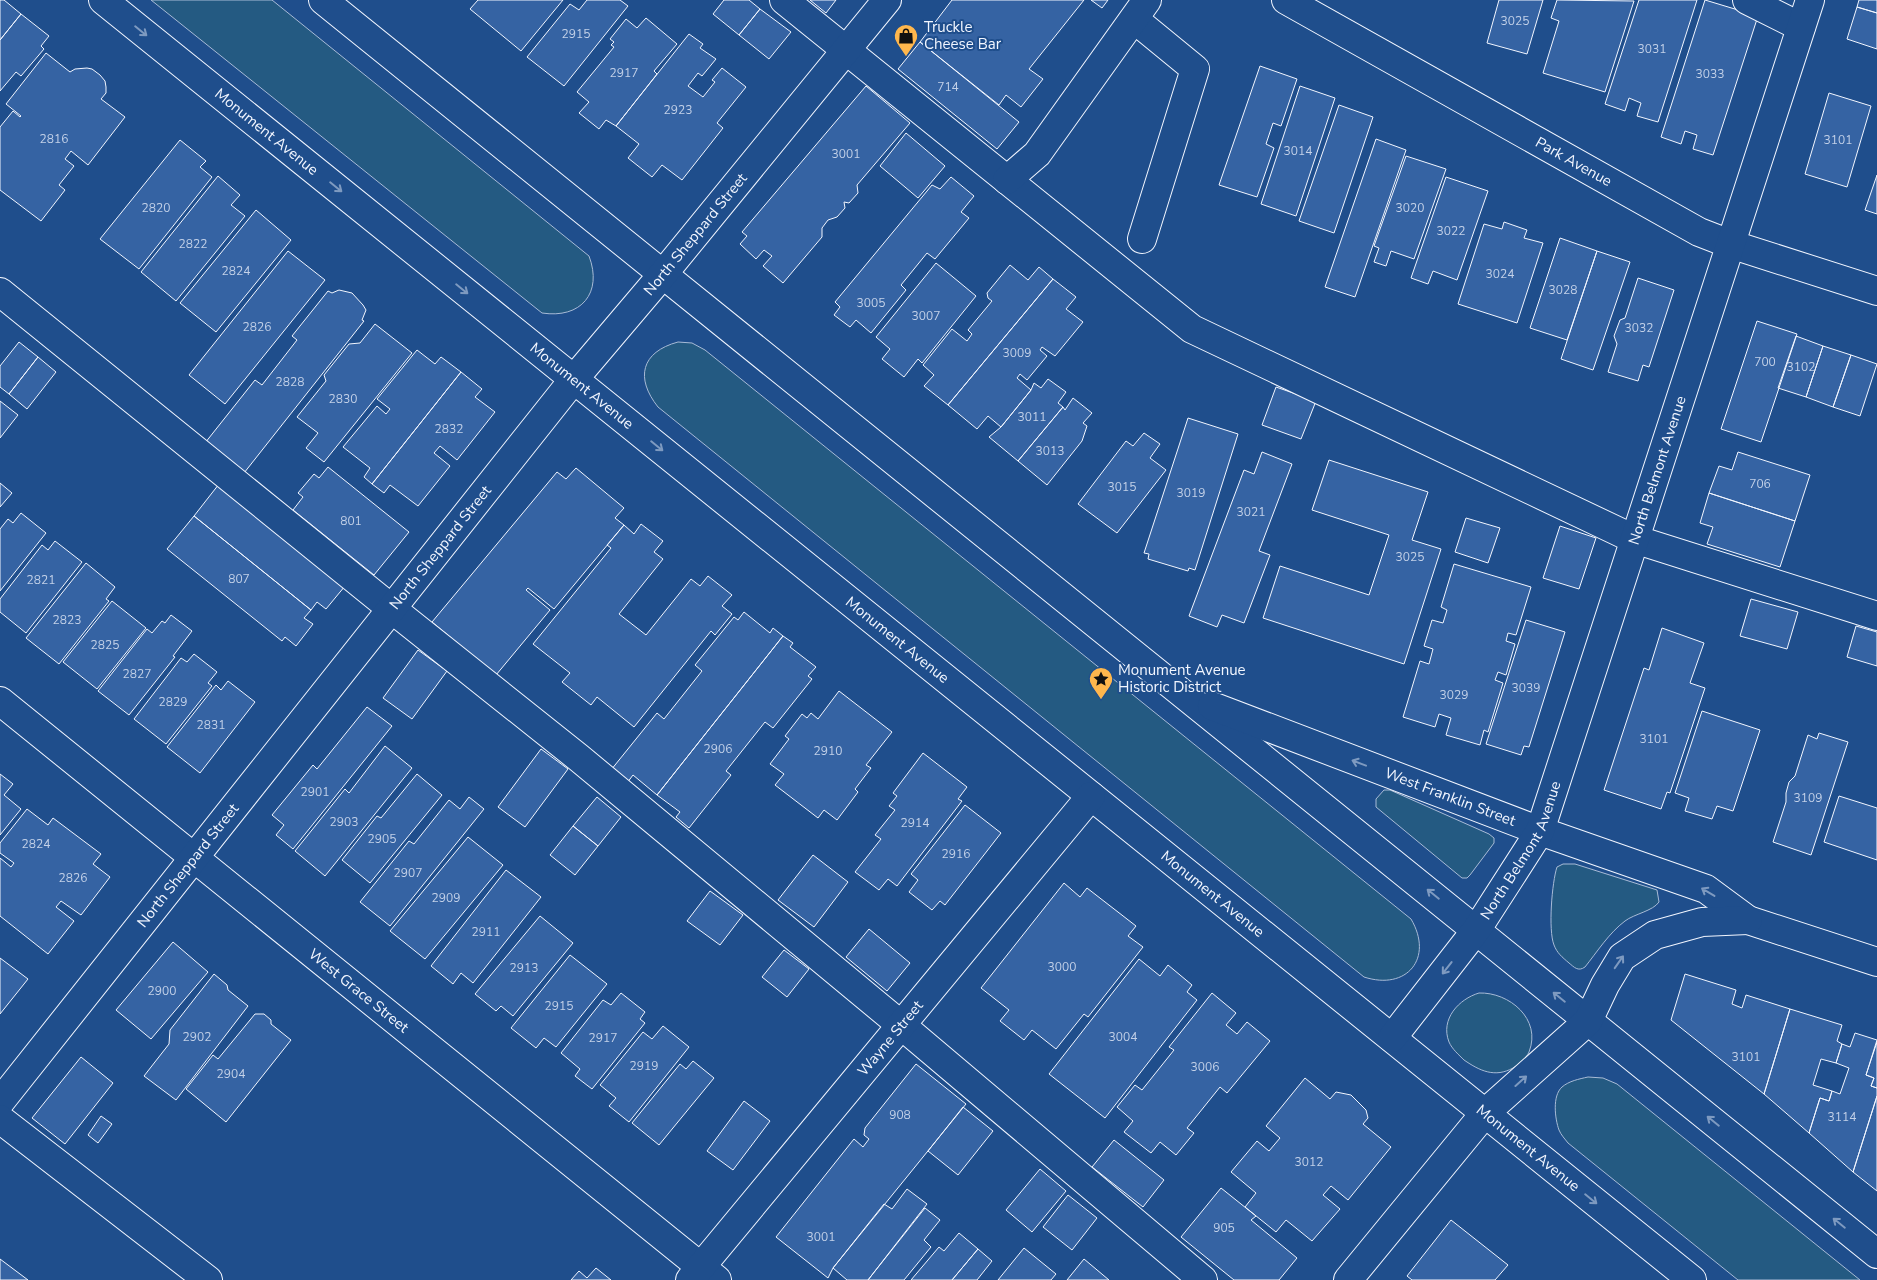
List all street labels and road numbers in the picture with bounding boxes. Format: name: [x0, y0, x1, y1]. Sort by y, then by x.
street label: Monument Avenue: [211, 84, 323, 180]
street label: Park Avenue: [1532, 132, 1616, 191]
street label: North Sheppard Street: [639, 168, 752, 300]
street label: Monument Avenue: [526, 338, 638, 434]
street label: North Belmont Avenue: [1624, 393, 1691, 547]
street label: North Sheppard Street: [385, 481, 496, 614]
street label: Monument Avenue: [841, 592, 953, 688]
street label: West Franklin Street: [1382, 763, 1519, 831]
street label: North Belmont Avenue: [1476, 778, 1566, 923]
street label: North Sheppard Street: [132, 799, 244, 932]
street label: Monument Avenue: [1157, 846, 1269, 942]
street label: West Grace Street: [304, 944, 414, 1038]
street label: Wayne Street: [853, 996, 928, 1080]
street label: Monument Avenue: [1472, 1100, 1584, 1196]

